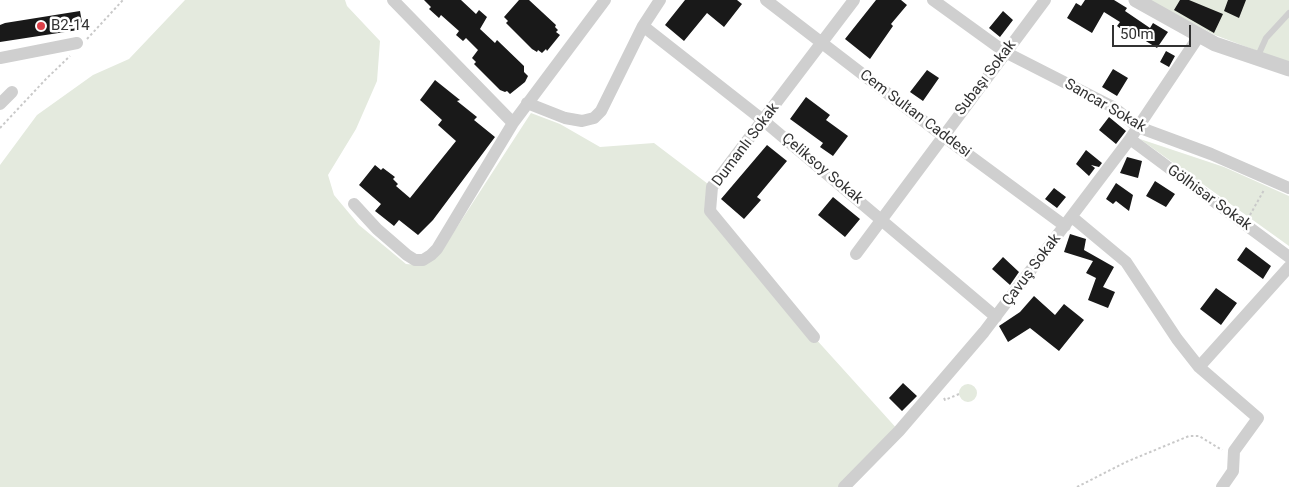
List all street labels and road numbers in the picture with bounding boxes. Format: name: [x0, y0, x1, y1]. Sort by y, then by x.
street label: Subaşı Sokak: [952, 37, 1020, 119]
street label: Cem Sultan Caddesi: [856, 66, 974, 162]
street label: Sancar Sokak: [1061, 75, 1149, 137]
street label: Dumanlı Sokak: [709, 100, 783, 190]
street label: Çeliksoy Sokak: [778, 130, 866, 208]
street label: Gölhisar Sokak: [1163, 161, 1255, 235]
street label: Çavuş Sokak: [999, 230, 1065, 310]

